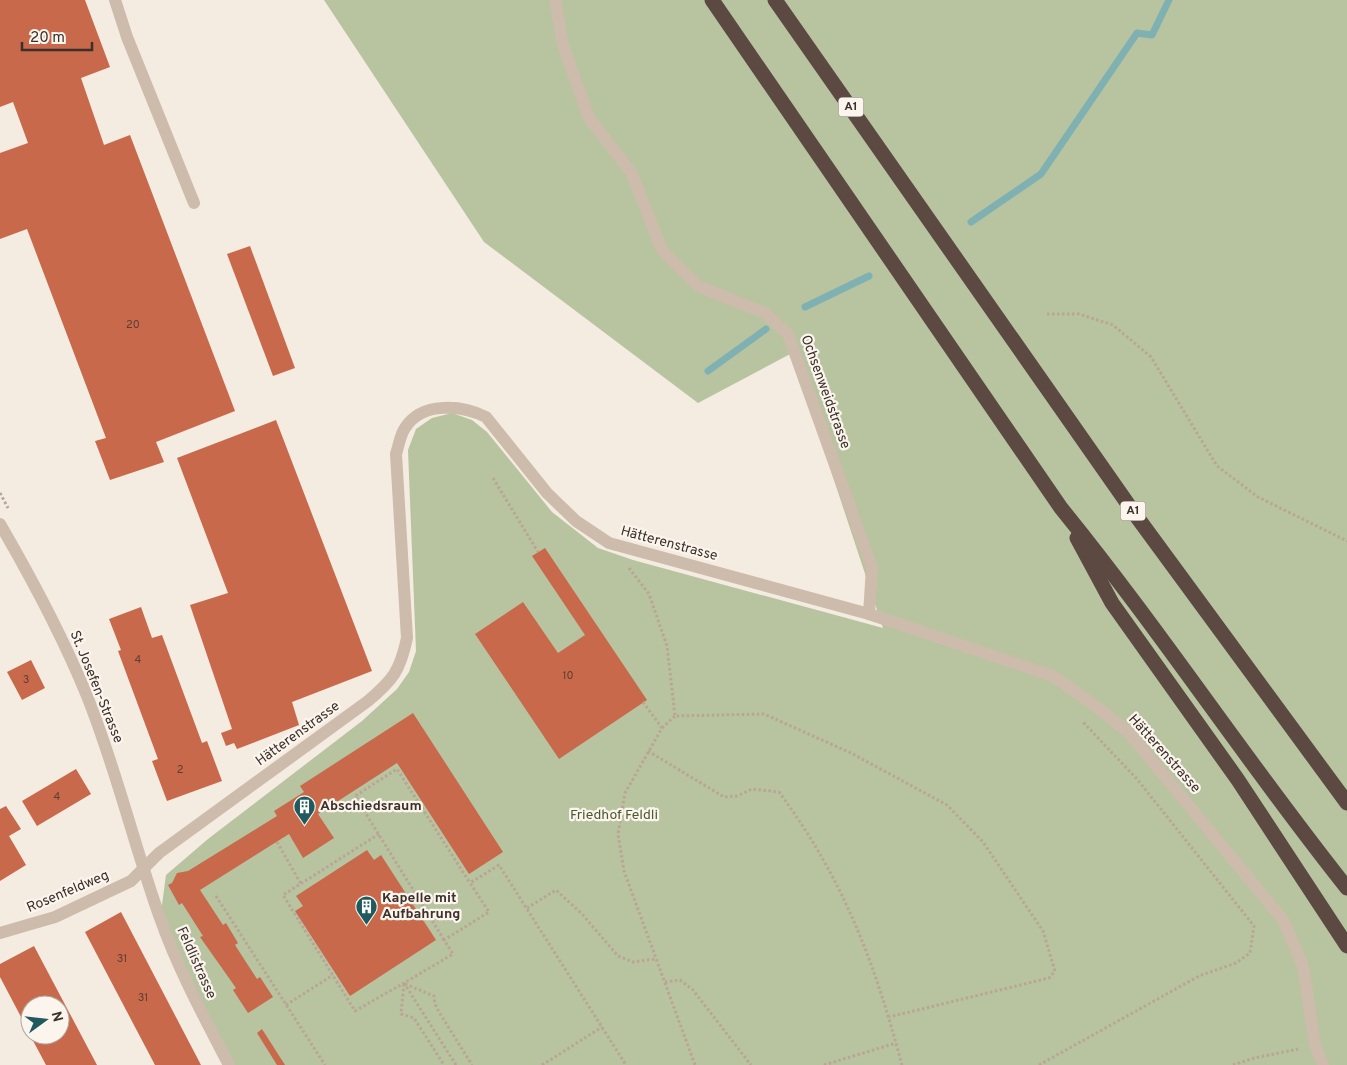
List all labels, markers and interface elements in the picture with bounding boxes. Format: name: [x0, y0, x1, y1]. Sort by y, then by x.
scale bar: [22, 20, 92, 52]
text: 20 m: [30, 29, 65, 48]
road number: A1: [838, 98, 864, 116]
house number: 20: [126, 318, 140, 332]
street label: Ochsenweidstrasse: [797, 333, 853, 451]
road number: A1: [1120, 502, 1146, 520]
street label: Hätterenstrasse: [619, 523, 719, 565]
street label: St. Josefen-Strasse: [66, 628, 126, 746]
house number: 4: [135, 653, 142, 667]
house number: 10: [562, 669, 574, 683]
house number: 3: [23, 673, 29, 687]
street label: Hätterenstrasse: [253, 698, 343, 770]
street label: Hätterenstrasse: [1124, 711, 1204, 797]
house number: 2: [177, 763, 183, 777]
house number: 4: [54, 790, 61, 804]
building icon: Abschiedsraum: [292, 794, 316, 825]
place label: Abschiedsraum: [320, 798, 422, 815]
park label: Friedhof Feldli: [570, 807, 658, 824]
street label: Rosenfeldweg: [24, 867, 112, 917]
place label: Kapelle mit Aufbahrung: [382, 890, 460, 923]
building icon: Kapelle mit Aufbahrung: [354, 894, 378, 925]
street label: Feldlistrasse: [173, 924, 219, 1002]
house number: 31: [117, 952, 127, 966]
house number: 31: [138, 991, 148, 1005]
north arrow: [20, 995, 70, 1045]
text: N: [47, 1010, 66, 1024]

